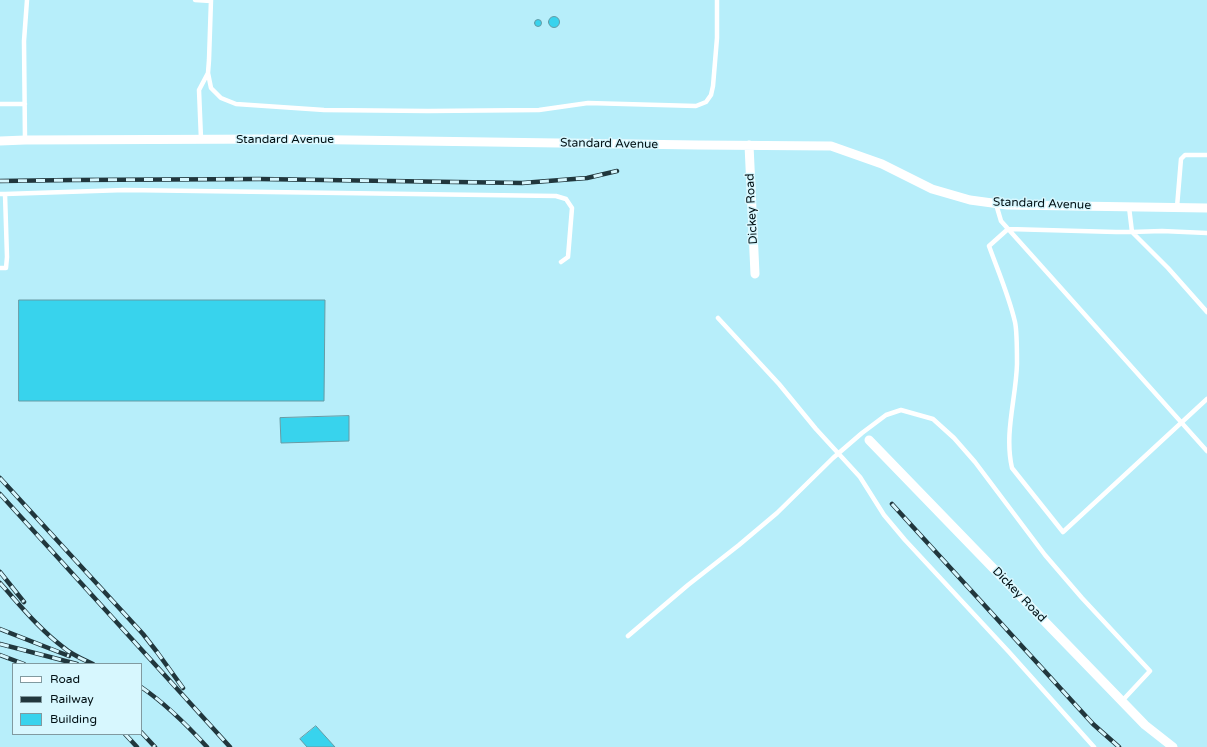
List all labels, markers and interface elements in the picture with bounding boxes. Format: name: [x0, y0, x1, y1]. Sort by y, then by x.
street label: Standard Avenue: [236, 133, 334, 147]
street label: Standard Avenue: [560, 136, 658, 152]
street label: Dickey Road: [743, 173, 761, 245]
street label: Standard Avenue: [993, 195, 1091, 213]
street label: Dickey Road: [989, 564, 1049, 626]
legend: [12, 663, 142, 735]
text: Road: [50, 672, 80, 686]
text: Railway: [50, 692, 94, 706]
text: Building: [50, 712, 97, 726]

